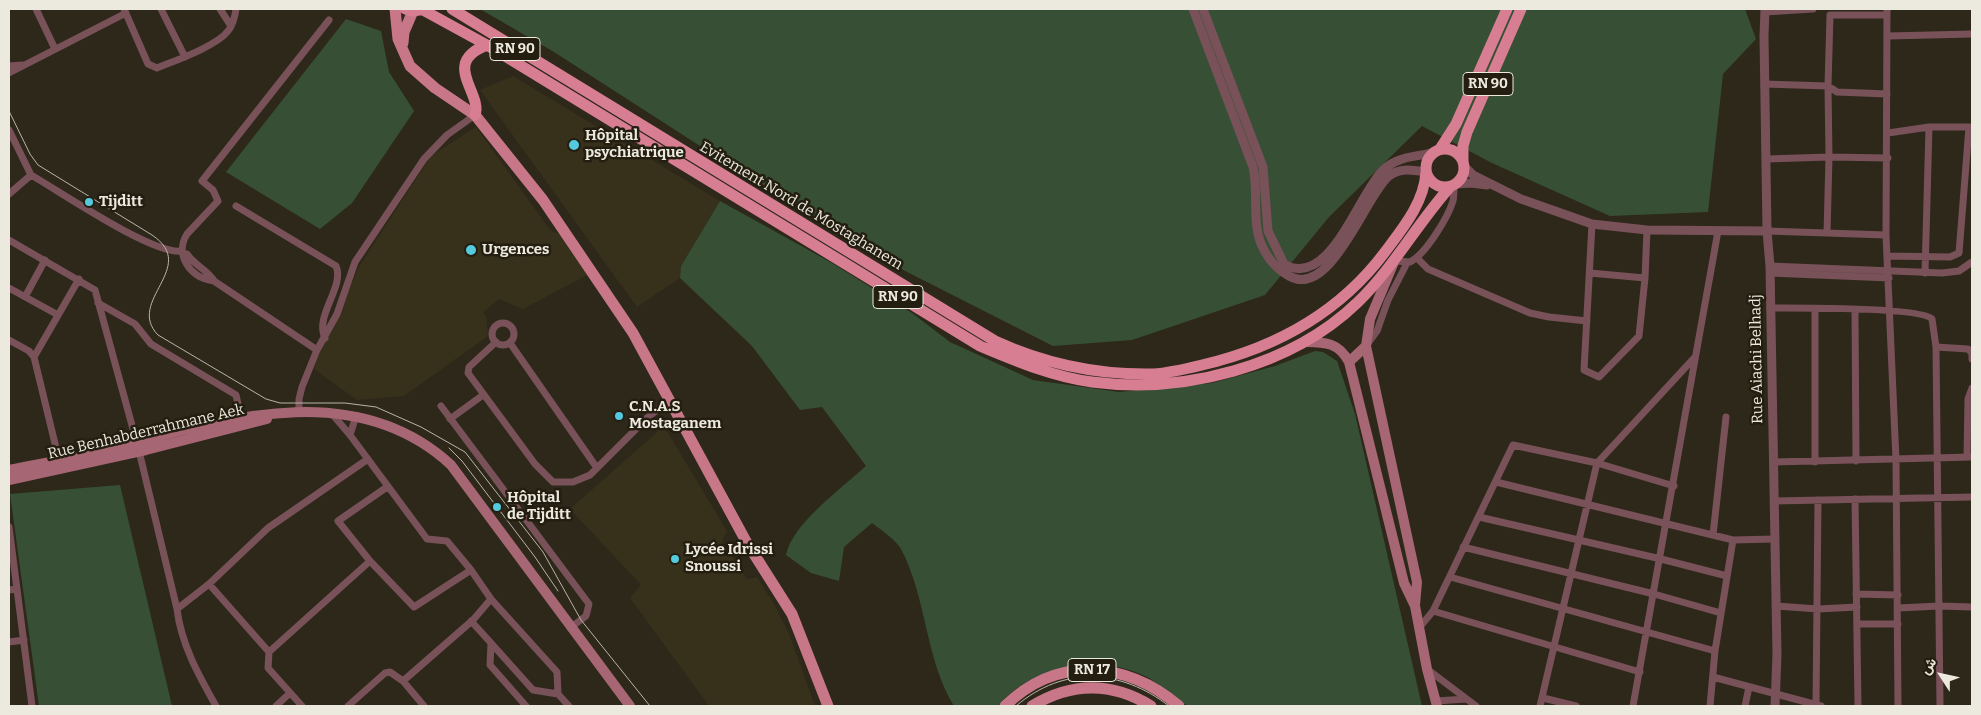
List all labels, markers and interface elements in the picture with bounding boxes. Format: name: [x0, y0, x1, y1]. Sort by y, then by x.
road number: RN 90: [490, 38, 540, 61]
road number: RN 90: [1463, 72, 1513, 96]
place label: Hôpital psychiatrique: [585, 127, 684, 162]
marker: Hôpital psychiatrique: [567, 138, 581, 152]
street label: Evitement Nord de Mostaghanem: [696, 138, 906, 274]
place label: Tijditt: [99, 193, 143, 211]
marker: Tijditt: [83, 196, 95, 208]
place label: Urgences: [482, 241, 549, 259]
marker: Urgences: [464, 243, 478, 257]
road number: RN 90: [873, 286, 923, 308]
street label: Rue Aiachi Belhadj: [1747, 294, 1767, 424]
place label: C.N.A.S Mostaganem: [629, 398, 721, 433]
street label: Rue Benhabderrahmane Aek: [46, 401, 246, 463]
marker: C.N.A.S Mostaganem: [613, 410, 625, 422]
place label: Hôpital de Tijditt: [507, 489, 571, 524]
marker: Hôpital de Tijditt: [491, 501, 503, 513]
place label: Lycée Idrissi Snoussi: [685, 541, 773, 576]
marker: Lycée Idrissi Snoussi: [669, 553, 681, 565]
north arrow: [1916, 650, 1966, 700]
text: ش: [1917, 654, 1940, 678]
road number: RN 17: [1068, 658, 1116, 682]

